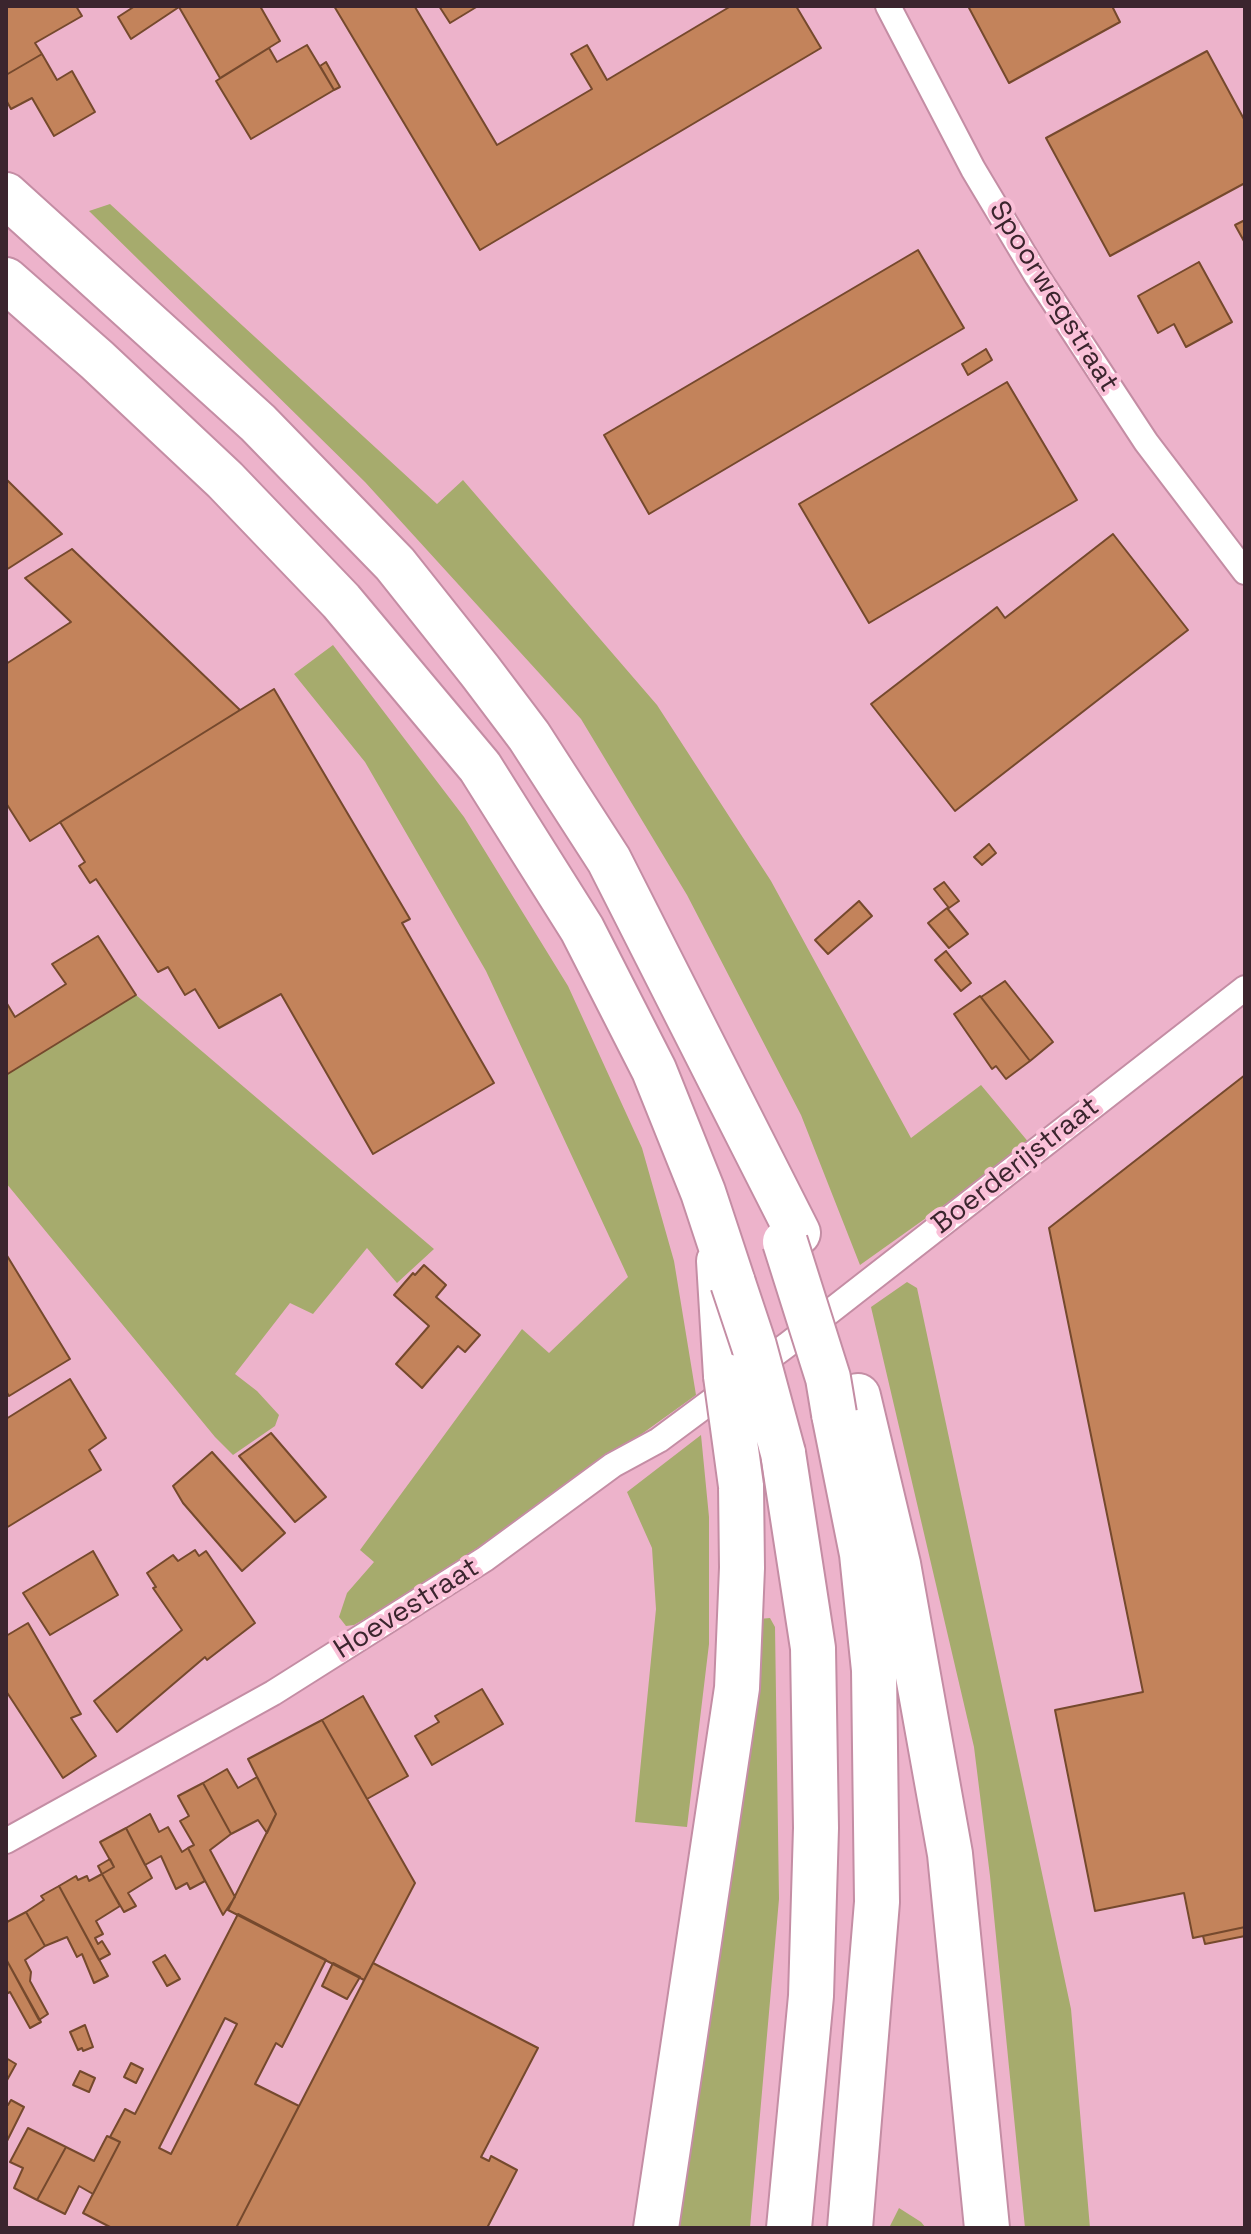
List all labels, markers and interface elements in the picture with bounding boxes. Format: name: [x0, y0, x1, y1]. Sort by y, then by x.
street label: Spoorwegstraat: [981, 195, 1125, 399]
street label: Boerderijstraat: [926, 1090, 1106, 1242]
street label: Hoevestraat: [328, 1551, 486, 1667]

